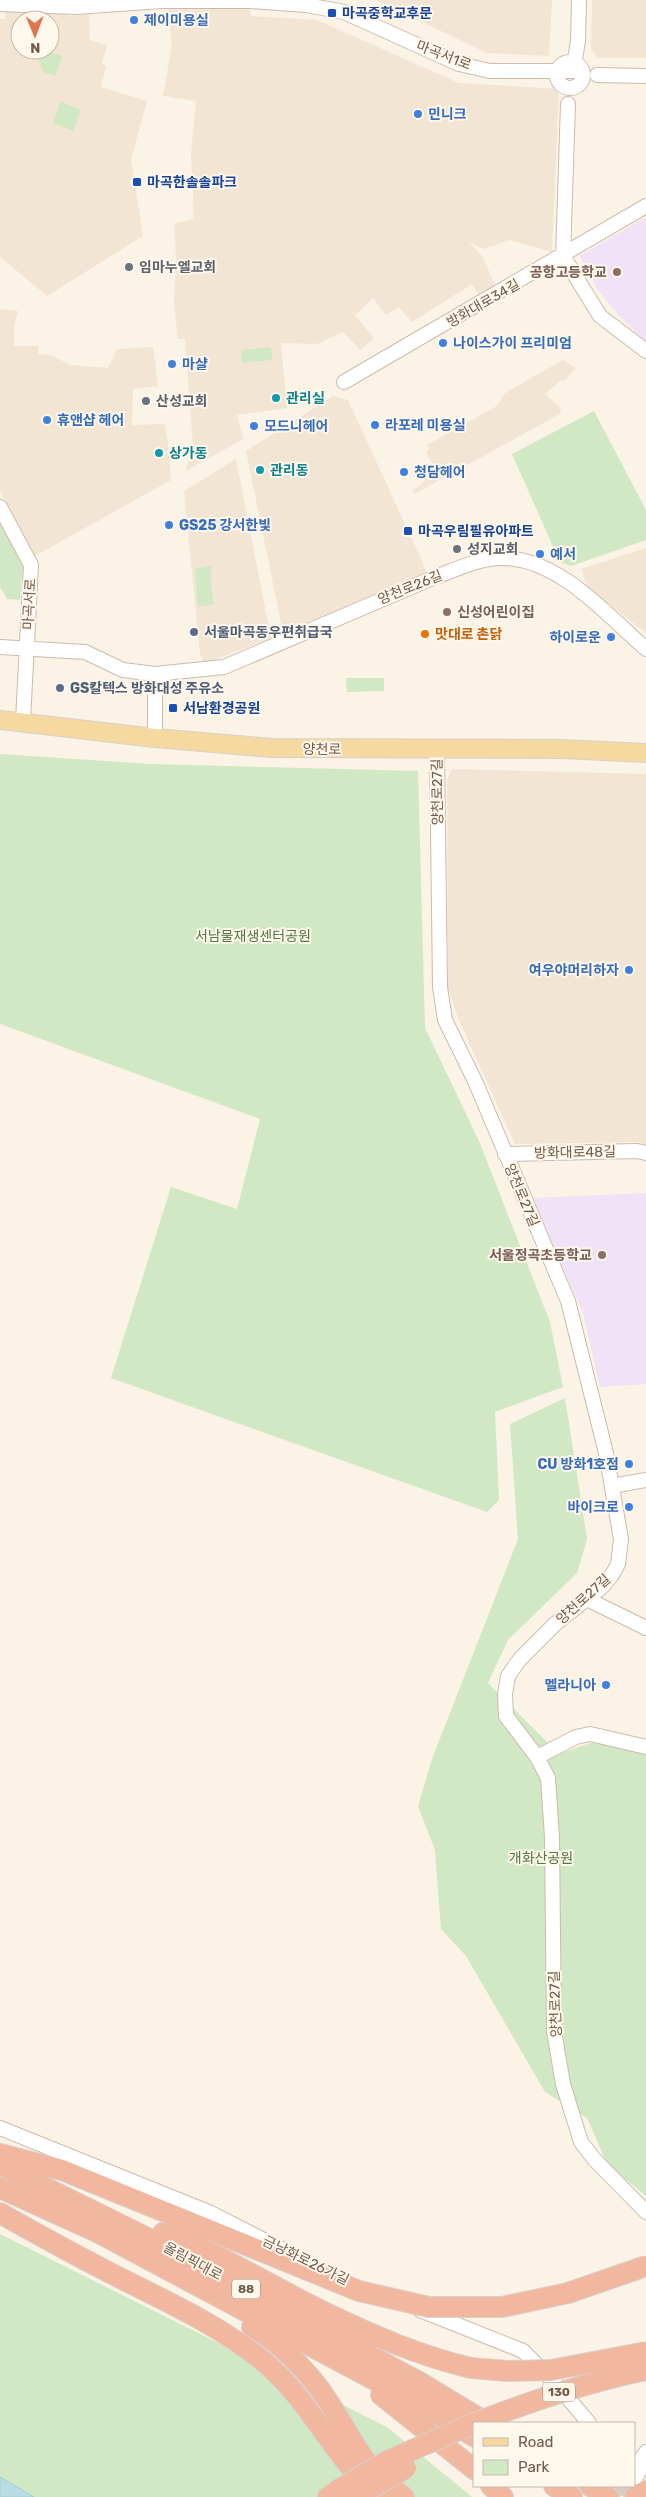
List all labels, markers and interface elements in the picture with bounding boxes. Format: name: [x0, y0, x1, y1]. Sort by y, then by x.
place label: 마곡중학교후문: [342, 5, 432, 22]
marker: 마곡중학교후문: [326, 7, 338, 19]
north arrow: [10, 10, 60, 60]
place label: 제이미용실: [144, 12, 208, 29]
marker: 제이미용실: [128, 14, 140, 26]
street label: 마곡서1로: [414, 37, 474, 74]
text: N: [30, 39, 40, 56]
place label: 민니크: [428, 106, 467, 123]
marker: 민니크: [412, 108, 424, 120]
place label: 마곡한솔솔파크: [147, 174, 237, 191]
marker: 마곡한솔솔파크: [131, 176, 143, 188]
place label: 임마누엘교회: [139, 259, 216, 276]
marker: 임마누엘교회: [123, 261, 135, 273]
place label: 공항고등학교: [530, 264, 607, 281]
marker: 공항고등학교: [611, 266, 623, 278]
street label: 방화대로34길: [444, 276, 523, 331]
place label: 나이스가이 프리미엄: [453, 335, 572, 352]
marker: 나이스가이 프리미엄: [437, 337, 449, 349]
place label: 마샬: [182, 356, 208, 373]
marker: 마샬: [166, 358, 178, 370]
place label: 관리실: [286, 390, 325, 407]
marker: 관리실: [270, 392, 282, 404]
place label: 산성교회: [156, 393, 208, 410]
marker: 산성교회: [140, 395, 152, 407]
place label: 휴앤샵 헤어: [57, 412, 124, 429]
marker: 휴앤샵 헤어: [41, 414, 53, 426]
place label: 라포레 미용실: [385, 417, 465, 434]
place label: 모드니헤어: [264, 418, 328, 435]
marker: 라포레 미용실: [369, 419, 381, 431]
marker: 모드니헤어: [248, 420, 260, 432]
place label: 상가동: [169, 445, 208, 462]
marker: 상가동: [153, 447, 165, 459]
place label: 관리동: [270, 462, 309, 479]
marker: 관리동: [254, 464, 266, 476]
place label: 청담헤어: [414, 464, 466, 481]
marker: 청담헤어: [398, 466, 410, 478]
place label: GS25 강서한빛: [179, 517, 271, 534]
marker: GS25 강서한빛: [163, 519, 175, 531]
place label: 마곡우림필유아파트: [418, 523, 534, 540]
marker: 마곡우림필유아파트: [402, 525, 414, 537]
place label: 성지교회: [467, 541, 519, 558]
marker: 성지교회: [451, 543, 463, 555]
place label: 예서: [550, 546, 576, 563]
marker: 예서: [534, 548, 546, 560]
street label: 양천로26길: [375, 567, 445, 608]
street label: 마곡서로: [20, 578, 39, 630]
place label: 신성어린이집: [457, 604, 534, 621]
marker: 신성어린이집: [441, 606, 453, 618]
place label: 서울마곡동우편취급국: [204, 624, 333, 641]
marker: 서울마곡동우편취급국: [188, 626, 200, 638]
place label: 맛대로 촌닭: [435, 626, 503, 643]
marker: 맛대로 촌닭: [419, 628, 431, 640]
place label: 하이로운: [549, 629, 601, 646]
marker: 하이로운: [605, 631, 617, 643]
place label: GS칼텍스 방화대성 주유소: [70, 680, 224, 697]
marker: GS칼텍스 방화대성 주유소: [54, 682, 66, 694]
place label: 서남환경공원: [183, 700, 260, 717]
marker: 서남환경공원: [167, 702, 179, 714]
street label: 양천로: [303, 741, 342, 758]
street label: 양천로27길: [428, 758, 447, 826]
park label: 서남물재생센터공원: [195, 928, 311, 945]
place label: 여우야머리하자: [529, 962, 619, 979]
marker: 여우야머리하자: [623, 964, 635, 976]
street label: 방화대로48길: [534, 1143, 616, 1162]
street label: 양천로27길: [501, 1161, 542, 1229]
place label: 서울정곡초등학교: [489, 1247, 592, 1264]
marker: 서울정곡초등학교: [596, 1249, 608, 1261]
place label: CU 방화1호점: [538, 1456, 619, 1473]
marker: CU 방화1호점: [623, 1458, 635, 1470]
place label: 바이크로: [567, 1499, 619, 1516]
marker: 바이크로: [623, 1501, 635, 1513]
street label: 양천로27길: [553, 1571, 614, 1628]
place label: 멜라니아: [544, 1677, 596, 1694]
marker: 멜라니아: [600, 1679, 612, 1691]
park label: 개화산공원: [509, 1850, 573, 1867]
street label: 양천로27길: [546, 1970, 565, 2038]
street label: 금낭화로26가길: [260, 2232, 352, 2289]
street label: 올림픽대로: [160, 2239, 225, 2284]
road number: 88: [232, 2280, 260, 2298]
road number: 130: [543, 2382, 575, 2402]
legend: [473, 2422, 636, 2487]
text: Road: [518, 2433, 554, 2451]
text: Park: [518, 2458, 549, 2476]

